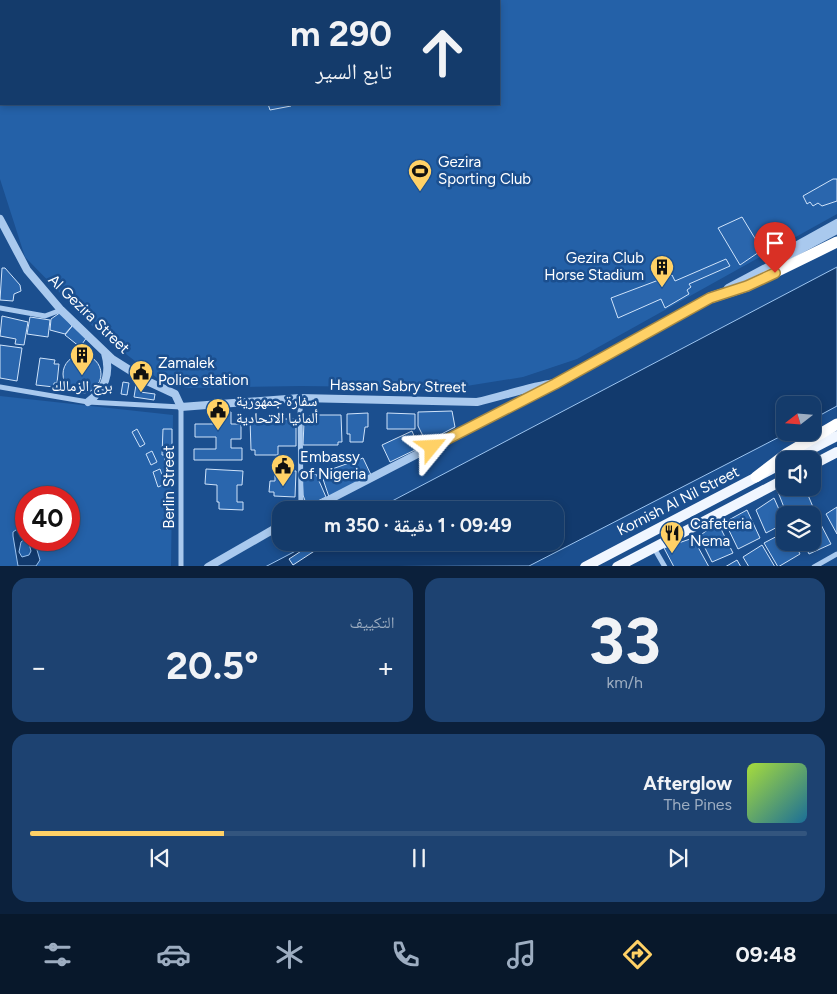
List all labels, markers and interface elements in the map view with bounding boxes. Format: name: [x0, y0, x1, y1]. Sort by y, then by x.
text: 290 m: [290, 13, 392, 55]
icon: ahead: [410, 20, 475, 85]
text: تابع السير: [316, 58, 392, 85]
place label: Gezira Sporting Club: [438, 153, 531, 188]
sports icon: Gezira Sporting Club: [407, 158, 433, 192]
pin: [754, 222, 796, 273]
icon: arrive: [761, 229, 789, 257]
place label: Gezira Club Horse Stadium: [544, 249, 644, 284]
building icon: Gezira Club Horse Stadium: [649, 254, 675, 288]
street label: Al Gezira Street: [45, 271, 134, 358]
building icon: برج الزمالك: [69, 342, 95, 376]
place label: Zamalek Police station: [158, 354, 249, 389]
public building icon: Zamalek Police station: [128, 359, 154, 393]
street label: Hassan Sabry Street: [329, 376, 467, 396]
place label: برج الزمالك: [51, 377, 113, 396]
place label: سفارة جمهورية ألمانيا الاتحادية: [236, 392, 318, 427]
north arrow: [776, 396, 821, 441]
map controls: [776, 396, 821, 551]
public building icon: سفارة جمهورية ألمانيا الاتحادية: [205, 397, 231, 431]
position arrow: [405, 420, 457, 472]
street label: Berlin Street: [160, 445, 178, 529]
place label: Embassy of Nigeria: [300, 448, 366, 483]
button: sound: [776, 451, 821, 496]
public building icon: Embassy of Nigeria: [270, 453, 296, 487]
street label: Kornish Al Nil Street: [614, 462, 743, 540]
speed limit sign: 40: [15, 486, 80, 551]
button: layers: [776, 506, 821, 551]
text: 09:49 · 1 دقيقة · 350 m: [324, 514, 512, 537]
place label: Cafeteria Nema: [690, 515, 752, 550]
restaurant icon: Cafeteria Nema: [659, 520, 685, 554]
text: 33: [589, 601, 661, 679]
text: التكييف: [350, 613, 395, 632]
text: 20.5°: [166, 643, 259, 689]
text: −: [30, 650, 47, 684]
text: +: [377, 650, 395, 684]
text: km/h: [606, 673, 643, 692]
text: Afterglow: [643, 772, 732, 795]
text: The Pines: [663, 795, 732, 814]
icon: previous: [146, 844, 174, 872]
icon: pause: [405, 844, 433, 872]
icon: next: [664, 844, 692, 872]
icon: filters: [40, 937, 75, 972]
icon: car: [156, 937, 191, 972]
icon: climate: [272, 937, 307, 972]
icon: phone: [388, 937, 423, 972]
icon: music: [504, 937, 539, 972]
icon: directions: [620, 937, 655, 972]
text: 09:48: [736, 941, 797, 968]

